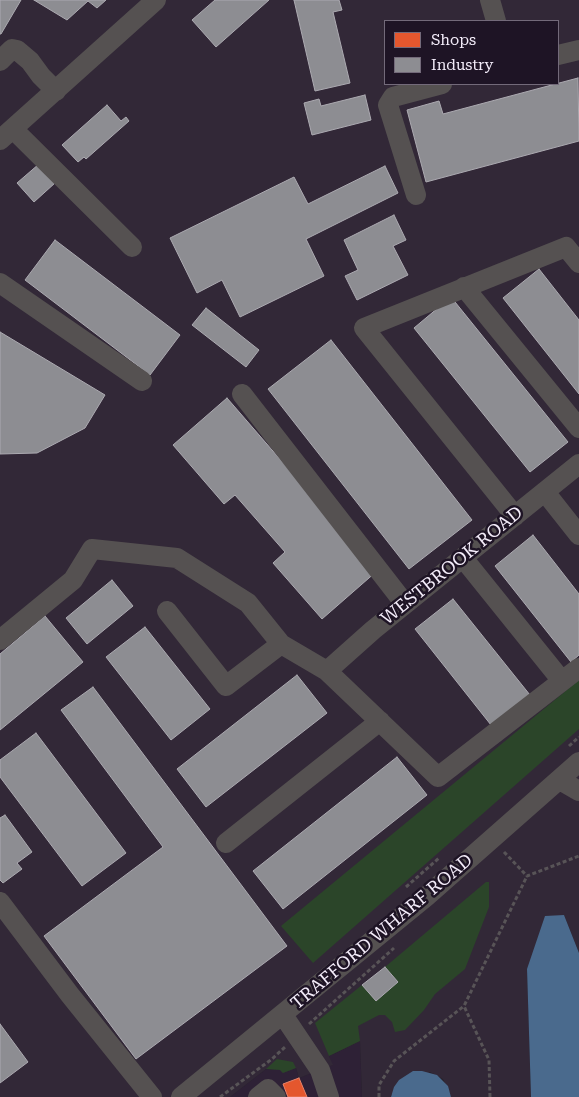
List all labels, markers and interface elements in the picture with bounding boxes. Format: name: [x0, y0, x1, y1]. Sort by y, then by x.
legend: [384, 20, 559, 85]
text: Shops: [431, 31, 476, 49]
text: Industry: [431, 56, 493, 74]
street label: WESTBROOK ROAD: [377, 502, 527, 630]
street label: TRAFFORD WHARF ROAD: [287, 850, 477, 1014]

